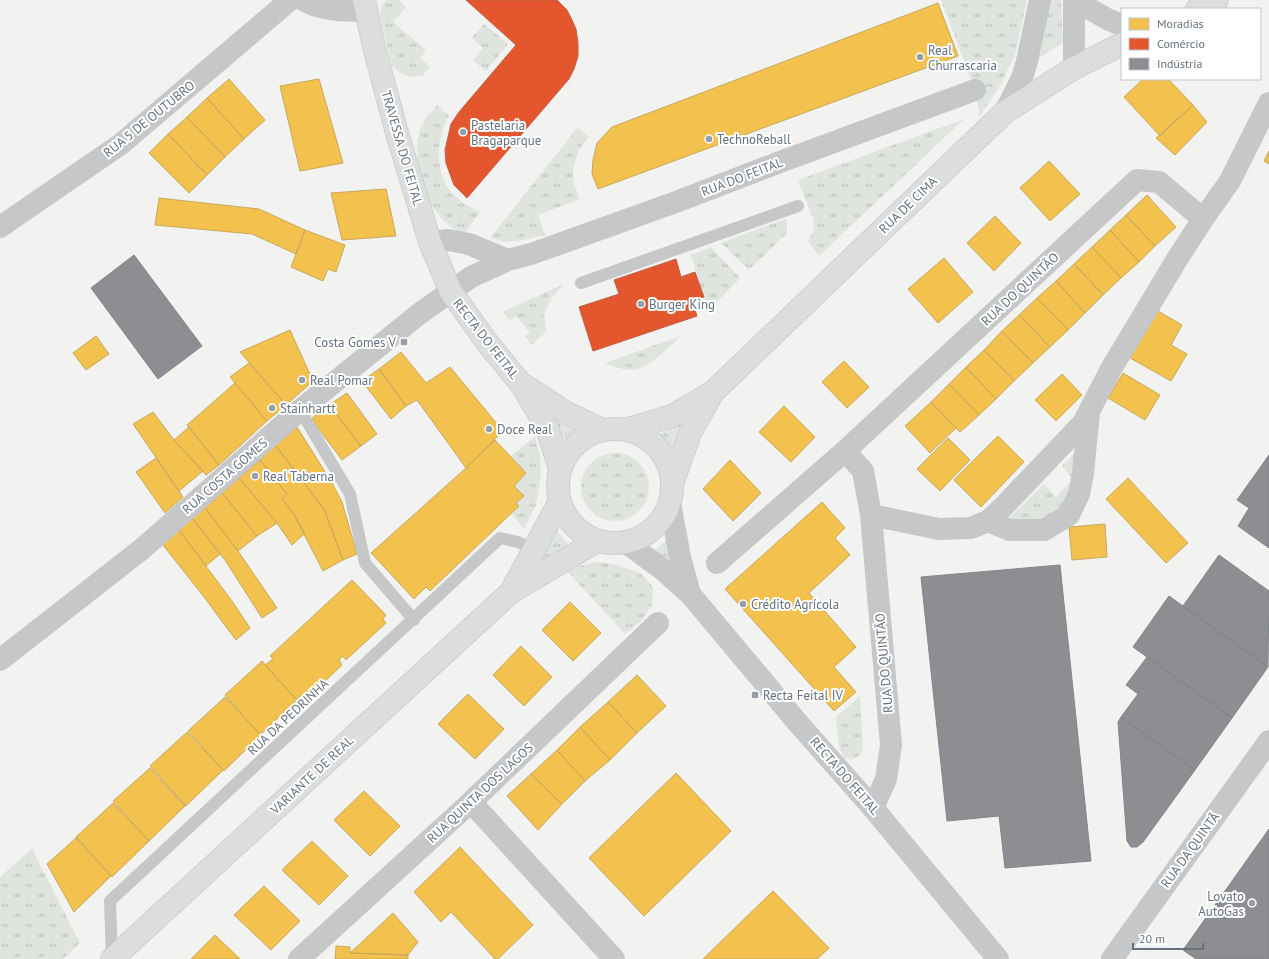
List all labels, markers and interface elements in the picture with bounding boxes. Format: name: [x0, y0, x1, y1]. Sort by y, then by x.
legend: [1121, 8, 1261, 80]
text: Moradias: [1157, 16, 1204, 31]
text: Comércio: [1157, 36, 1205, 51]
place label: Real Churrascaria: [928, 42, 997, 74]
marker: Real Churrascaria: [915, 52, 925, 62]
text: Indústria: [1157, 56, 1202, 71]
street label: RUA 5 DE OUTUBRO: [100, 77, 198, 161]
street label: TRAVESSA DO FEITAL: [377, 88, 427, 208]
place label: Pastelaria Bragaparque: [471, 117, 541, 149]
marker: Pastelaria Bragaparque: [458, 127, 468, 137]
place label: TechnoReball: [717, 131, 791, 148]
marker: TechnoReball: [704, 134, 714, 144]
street label: RUA DO FEITAL: [699, 154, 785, 200]
street label: RUA DE CIMA: [875, 173, 941, 237]
street label: RUA DO QUINTÃO: [978, 249, 1062, 329]
street label: RECTA DO FEITAL: [449, 295, 523, 383]
place label: Burger King: [649, 296, 715, 313]
marker: Burger King: [636, 299, 646, 309]
place label: Costa Gomes V: [314, 334, 397, 351]
marker: Costa Gomes V: [399, 337, 409, 347]
place label: Real Pomar: [310, 372, 373, 389]
marker: Real Pomar: [297, 375, 307, 385]
place label: Stainhartt: [280, 400, 336, 417]
marker: Stainhartt: [267, 403, 277, 413]
place label: Doce Real: [497, 421, 552, 438]
marker: Doce Real: [484, 424, 494, 434]
street label: RUA COSTA GOMES: [179, 434, 271, 518]
place label: Real Taberna: [263, 468, 334, 485]
marker: Real Taberna: [250, 471, 260, 481]
place label: Crédito Agrícola: [751, 596, 839, 613]
marker: Crédito Agrícola: [738, 599, 748, 609]
street label: RUA DO QUINTÃO: [871, 612, 897, 714]
street label: RUA DA PEDRINHA: [244, 675, 332, 759]
place label: Recta Feital IV: [763, 687, 843, 704]
marker: Recta Feital IV: [750, 690, 760, 700]
street label: VARIANTE DE REAL: [266, 732, 357, 819]
street label: RECTA DO FEITAL: [807, 734, 884, 819]
street label: RUA QUINTA DOS LAGOS: [423, 739, 537, 847]
street label: RUA DA QUINTÃ: [1157, 809, 1223, 891]
place label: Lovato AutoGas: [1198, 888, 1244, 920]
marker: Lovato AutoGas: [1247, 898, 1257, 908]
scale bar: [1133, 925, 1203, 951]
text: 20 m: [1139, 931, 1165, 946]

